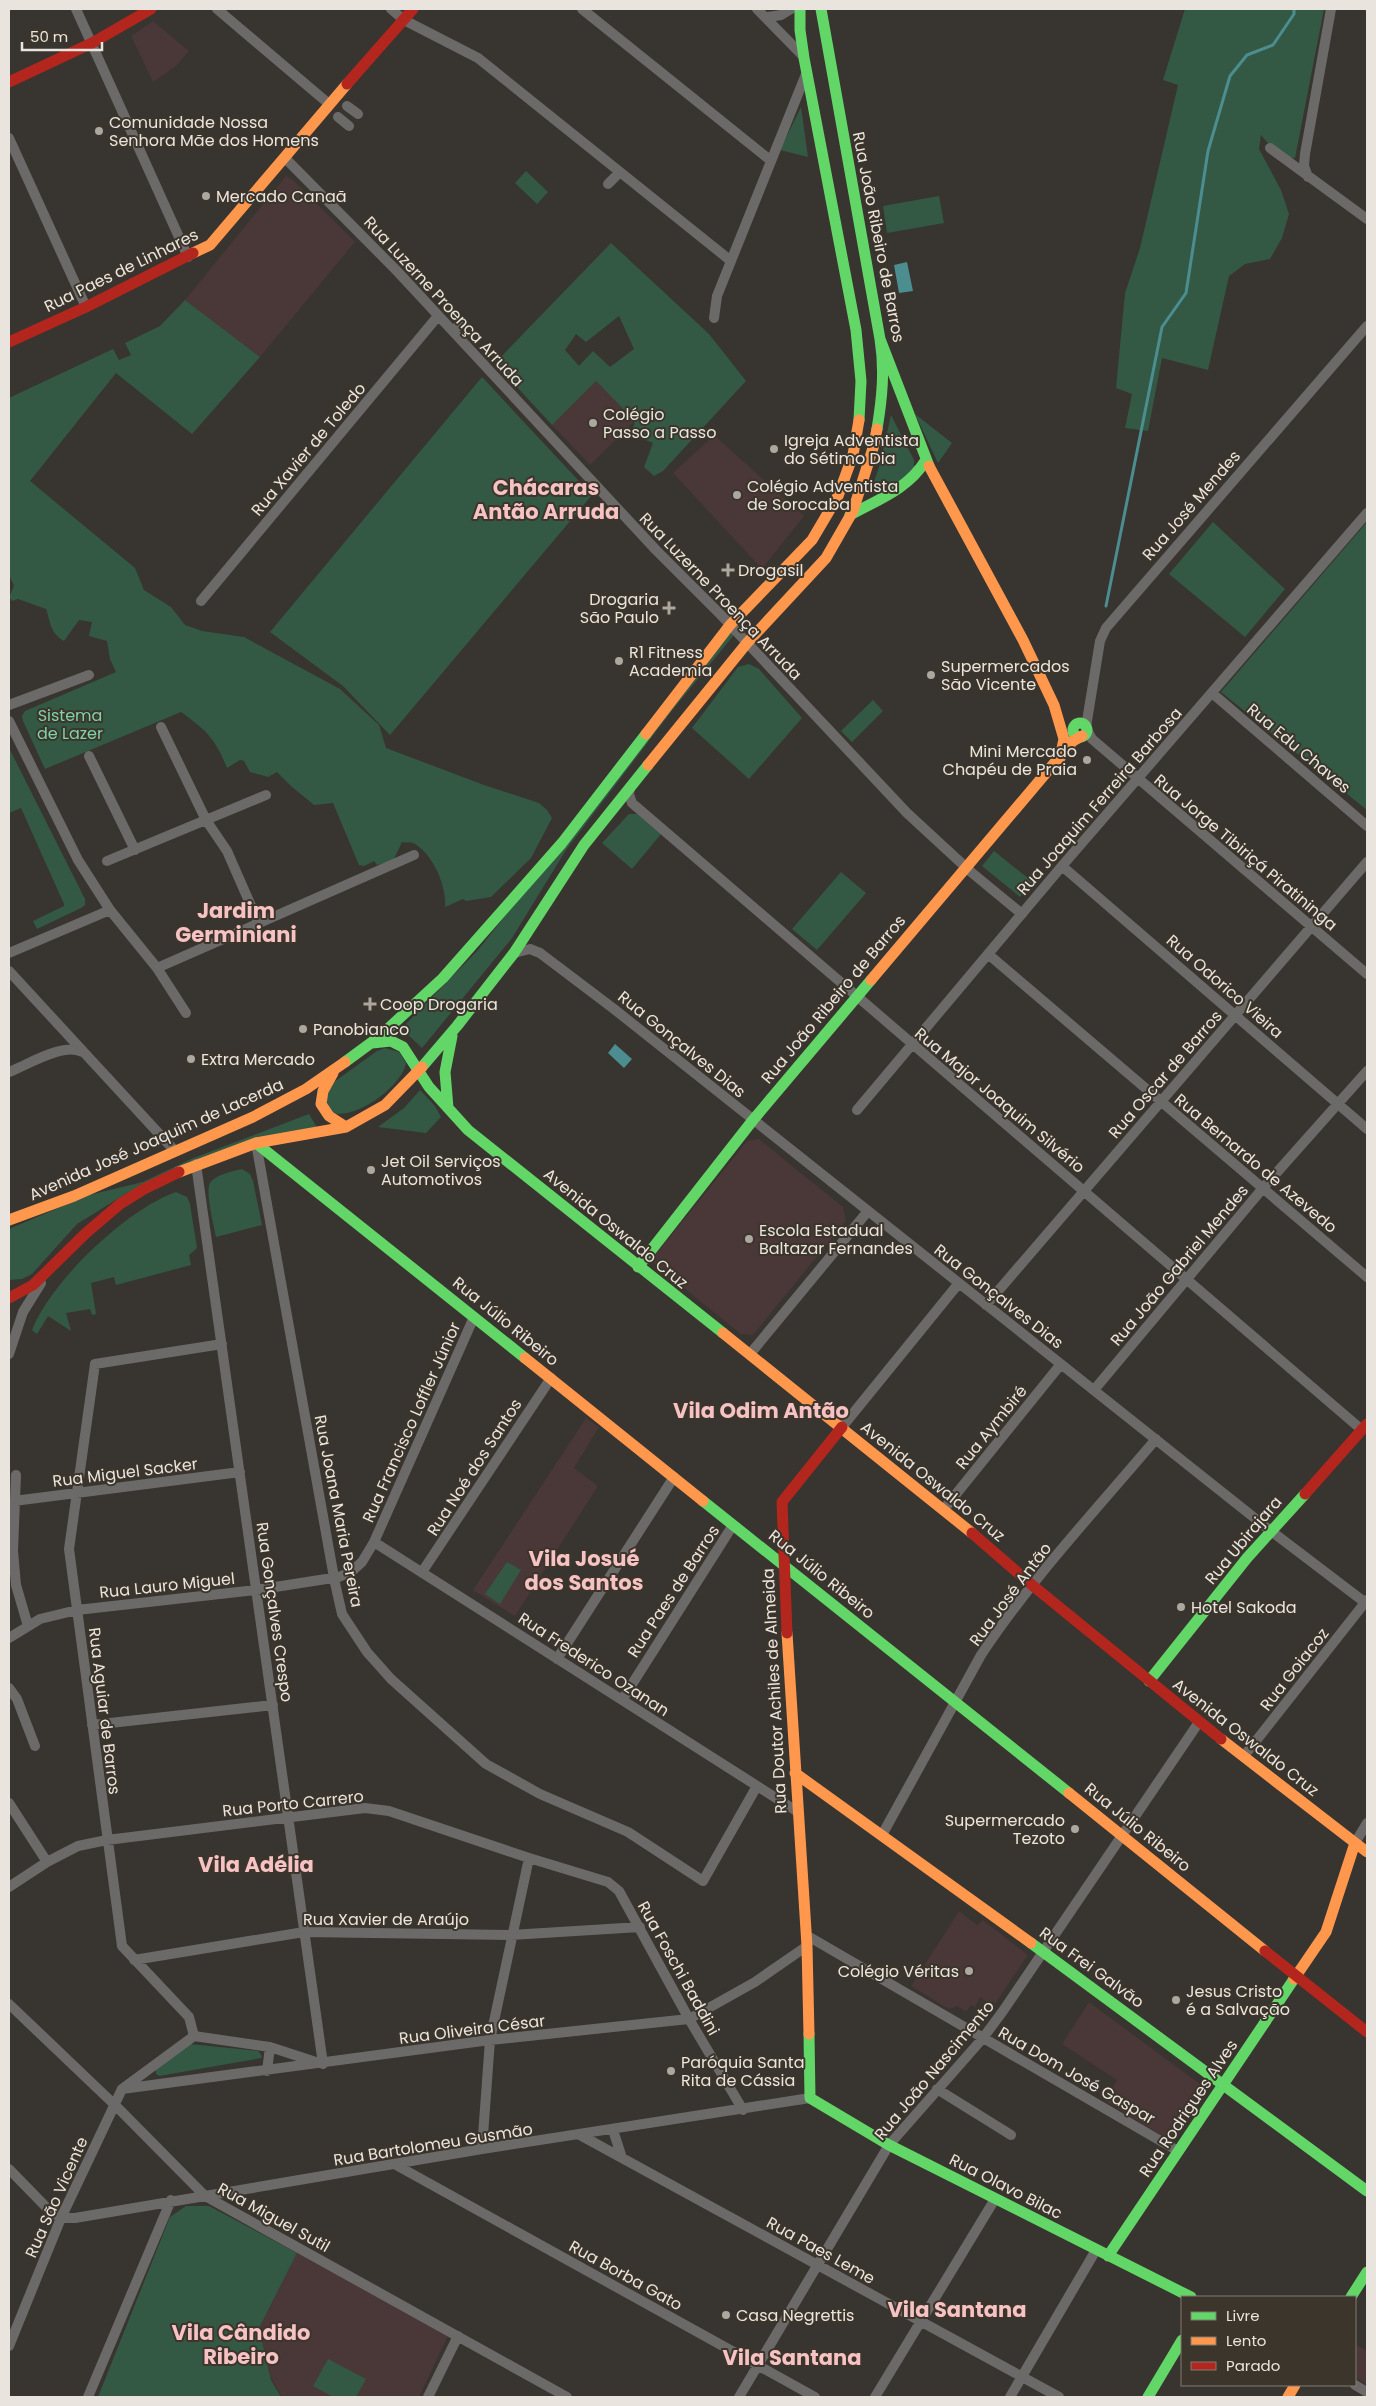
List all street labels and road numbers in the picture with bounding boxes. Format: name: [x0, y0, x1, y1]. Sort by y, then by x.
street label: Rua João Ribeiro de Barros: [847, 130, 910, 344]
street label: Rua Luzerne Proença Arruda: [359, 211, 529, 391]
street label: Rua Paes de Linhares: [40, 223, 202, 318]
street label: Rua Xavier de Toledo: [246, 378, 371, 521]
street label: Rua José Mendes: [1137, 445, 1246, 565]
street label: Rua Luzerne Proença Arruda: [634, 507, 807, 685]
street label: Rua Edu Chaves: [1242, 698, 1356, 799]
street label: Rua Joaquim Ferreira Barbosa: [1011, 702, 1187, 900]
street label: Rua Jorge Tibiriçá Piratininga: [1149, 769, 1342, 936]
street label: Rua João Ribeiro de Barros: [756, 910, 911, 1089]
street label: Rua Odorico Vieira: [1161, 929, 1288, 1044]
street label: Rua Gonçalves Dias: [613, 986, 750, 1103]
street label: Rua Oscar de Barros: [1103, 1005, 1227, 1143]
street label: Rua Major Joaquim Silvério: [910, 1022, 1090, 1179]
street label: Avenida José Joaquim de Lacerda: [25, 1073, 287, 1206]
street label: Rua Bernardo de Azevedo: [1169, 1088, 1342, 1238]
street label: Avenida Oswaldo Cruz: [539, 1163, 693, 1294]
street label: Rua João Gabriel Mendes: [1105, 1180, 1254, 1351]
street label: Rua Gonçalves Dias: [929, 1239, 1068, 1354]
street label: Rua Júlio Ribeiro: [448, 1271, 564, 1371]
street label: Rua Francisco Loffler Júnior: [357, 1318, 466, 1526]
street label: Rua Aymbiré: [950, 1380, 1032, 1474]
street label: Rua Noé dos Santos: [421, 1394, 527, 1540]
street label: Rua Joana Maria Pereira: [309, 1413, 368, 1609]
street label: Avenida Oswaldo Cruz: [856, 1416, 1010, 1547]
street label: Rua Miguel Sacker: [51, 1452, 199, 1493]
street label: Rua Ubirajara: [1200, 1491, 1287, 1589]
street label: Rua Paes de Barros: [622, 1520, 725, 1662]
street label: Rua Gonçalves Crespo: [250, 1521, 299, 1704]
street label: Rua Júlio Ribeiro: [764, 1524, 880, 1624]
street label: Rua José Antão: [964, 1538, 1057, 1651]
street label: Rua Lauro Miguel: [98, 1567, 236, 1604]
street label: Rua Doutor Achiles de Almeida: [757, 1568, 792, 1814]
street label: Rua Frederico Ozanan: [514, 1607, 674, 1722]
street label: Rua Goiacoz: [1255, 1623, 1334, 1716]
street label: Rua Aguiar de Barros: [83, 1626, 126, 1796]
street label: Avenida Oswaldo Cruz: [1168, 1673, 1324, 1802]
street label: Rua Júlio Ribeiro: [1080, 1777, 1196, 1877]
street label: Rua Porto Carrero: [221, 1785, 365, 1822]
street label: Rua Foschi Baddini: [632, 1897, 725, 2040]
street label: Rua Xavier de Araújo: [303, 1908, 469, 1931]
street label: Rua Frei Galvão: [1035, 1922, 1149, 2013]
street label: Rua João Nascimento: [869, 1996, 1000, 2145]
street label: Rua Oliveira César: [398, 2009, 546, 2050]
street label: Rua Dom José Gaspar: [994, 2021, 1160, 2130]
street label: Rua Rodrigues Alves: [1134, 2035, 1243, 2182]
street label: Rua Bartolomeu Gusmão: [332, 2117, 534, 2172]
street label: Rua São Vicente: [19, 2133, 93, 2261]
street label: Rua Olavo Bilac: [945, 2148, 1067, 2225]
street label: Rua Miguel Sutil: [213, 2177, 334, 2258]
street label: Rua Paes Leme: [762, 2211, 879, 2290]
street label: Rua Borba Gato: [565, 2235, 687, 2316]

